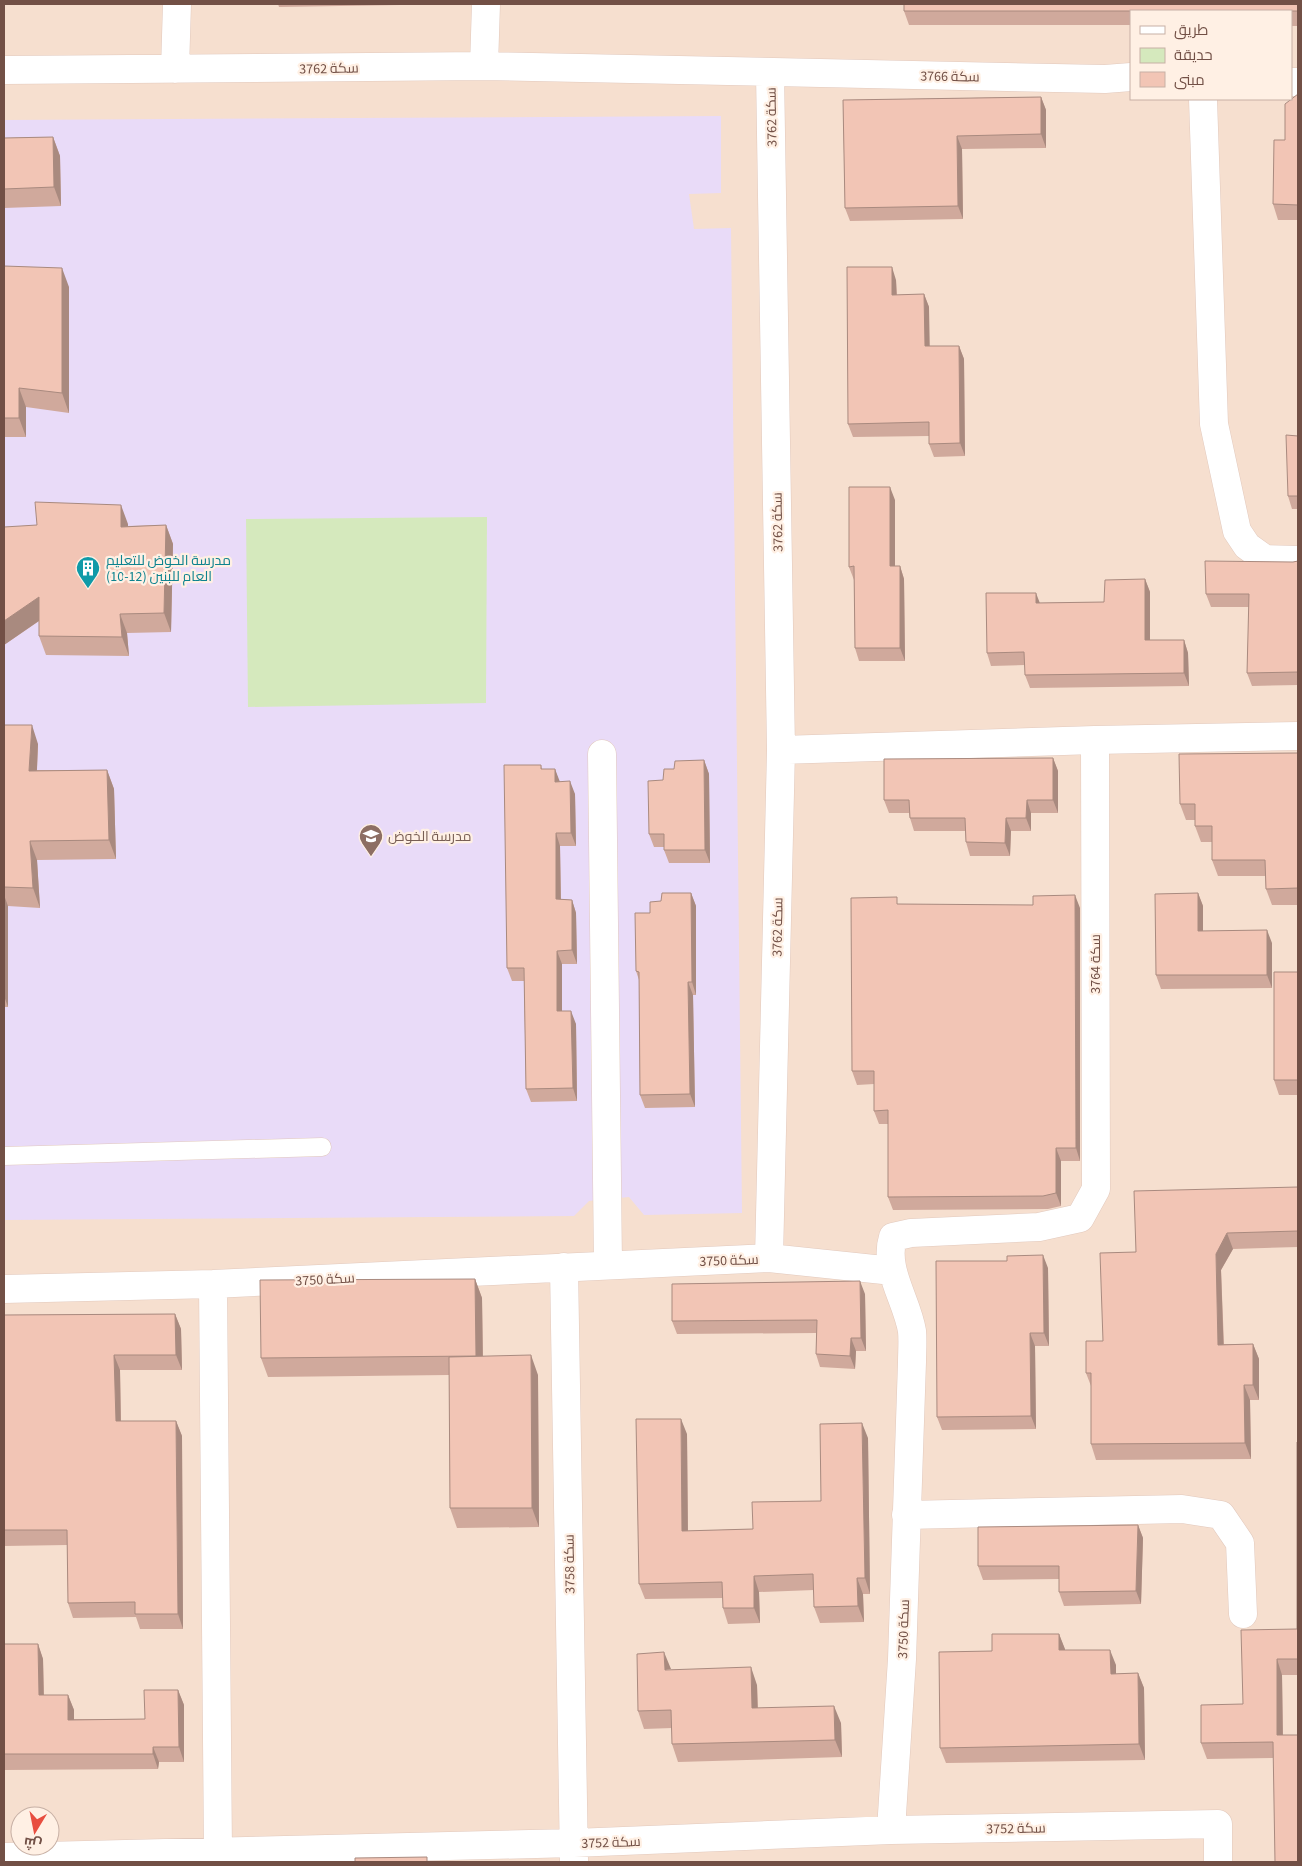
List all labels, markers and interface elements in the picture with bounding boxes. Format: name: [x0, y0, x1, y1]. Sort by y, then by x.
legend: [1130, 10, 1292, 100]
text: طريق: [1174, 20, 1208, 41]
text: حديقة: [1174, 45, 1213, 66]
street label: سكة 3762: [299, 58, 359, 80]
street label: سكة 3766: [920, 66, 980, 88]
text: مبنى: [1174, 70, 1205, 91]
street label: سكة 3762: [761, 87, 783, 147]
street label: سكة 3762: [767, 492, 789, 552]
place label: مدرسة الخوض للتعليم العام للبنين (12-10): [106, 551, 231, 587]
building icon: مدرسة الخوض للتعليم العام للبنين (12-10): [75, 555, 101, 589]
school or university icon: مدرسة الخوض: [358, 823, 384, 857]
place label: مدرسة الخوض: [388, 827, 471, 847]
street label: سكة 3762: [767, 897, 789, 957]
street label: سكة 3764: [1086, 934, 1106, 994]
street label: سكة 3750: [699, 1250, 759, 1272]
street label: سكة 3750: [295, 1268, 355, 1292]
street label: سكة 3758: [559, 1534, 581, 1594]
street label: سكة 3750: [893, 1599, 915, 1659]
north arrow: [10, 1806, 60, 1856]
street label: سكة 3752: [986, 1818, 1046, 1840]
text: ش: [22, 1831, 44, 1854]
street label: سكة 3752: [581, 1832, 641, 1854]

